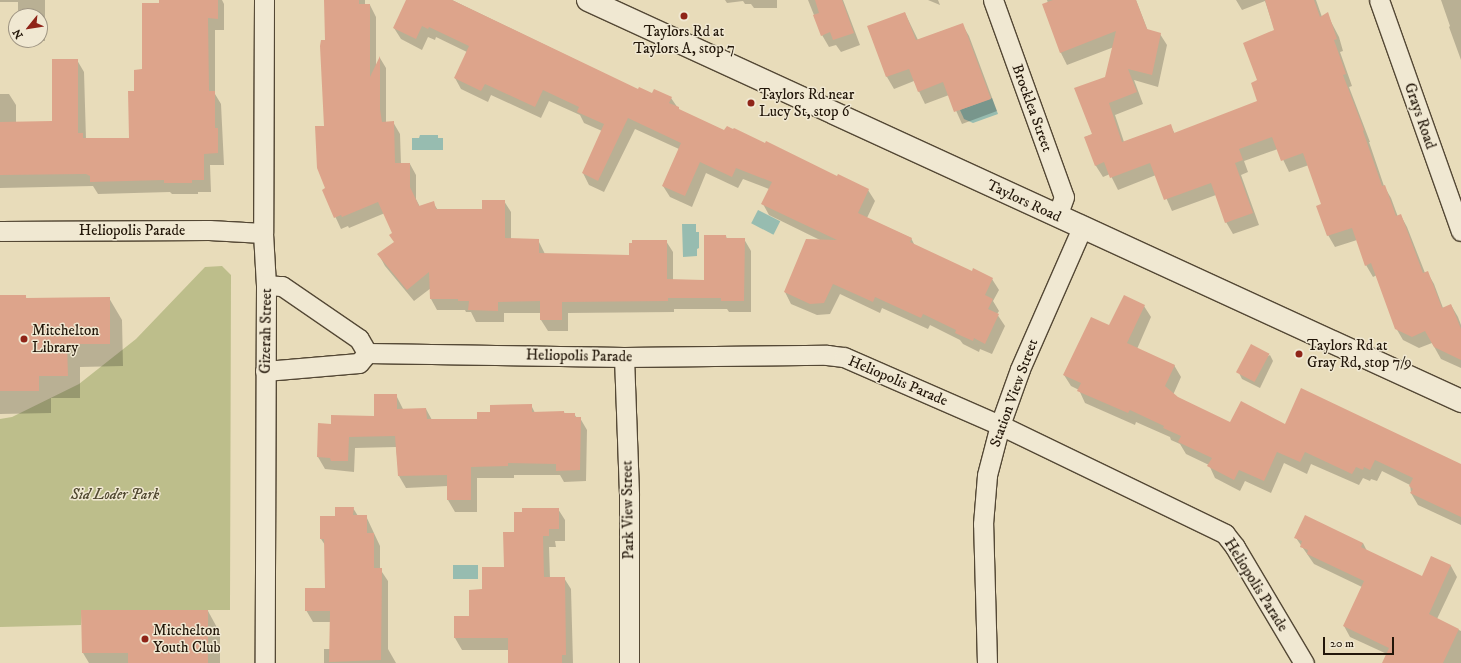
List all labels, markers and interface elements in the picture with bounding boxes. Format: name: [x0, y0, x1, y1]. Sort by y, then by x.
north arrow: [8, 8, 48, 48]
marker: Taylors Rd at Taylors A, stop 7: [679, 11, 689, 21]
place label: Taylors Rd at Taylors A, stop 7: [633, 22, 735, 57]
text: N: [10, 26, 27, 41]
street label: Brocklea Street: [1008, 62, 1056, 154]
street label: Grays Road: [1400, 81, 1440, 151]
place label: Taylors Rd near Lucy St, stop 6: [759, 85, 854, 120]
marker: Taylors Rd near Lucy St, stop 6: [746, 98, 756, 108]
street label: Taylors Road: [984, 176, 1064, 226]
street label: Heliopolis Parade: [79, 222, 185, 240]
street label: Gizerah Street: [256, 288, 276, 374]
place label: Mitchelton Library: [32, 321, 99, 356]
marker: Mitchelton Library: [19, 334, 29, 344]
street label: Station View Street: [986, 336, 1042, 450]
place label: Taylors Rd at Gray Rd, stop 7/9: [1307, 336, 1412, 371]
street label: Heliopolis Parade: [526, 346, 632, 366]
marker: Taylors Rd at Gray Rd, stop 7/9: [1294, 349, 1304, 359]
street label: Heliopolis Parade: [846, 352, 950, 410]
street label: Park View Street: [618, 460, 638, 560]
park label: Sid Loder Park: [71, 486, 159, 504]
street label: Heliopolis Parade: [1220, 535, 1292, 635]
place label: Mitchelton Youth Club: [153, 621, 221, 656]
scale bar: [1325, 629, 1396, 655]
marker: Mitchelton Youth Club: [140, 634, 150, 644]
text: 20 m: [1330, 636, 1354, 651]

